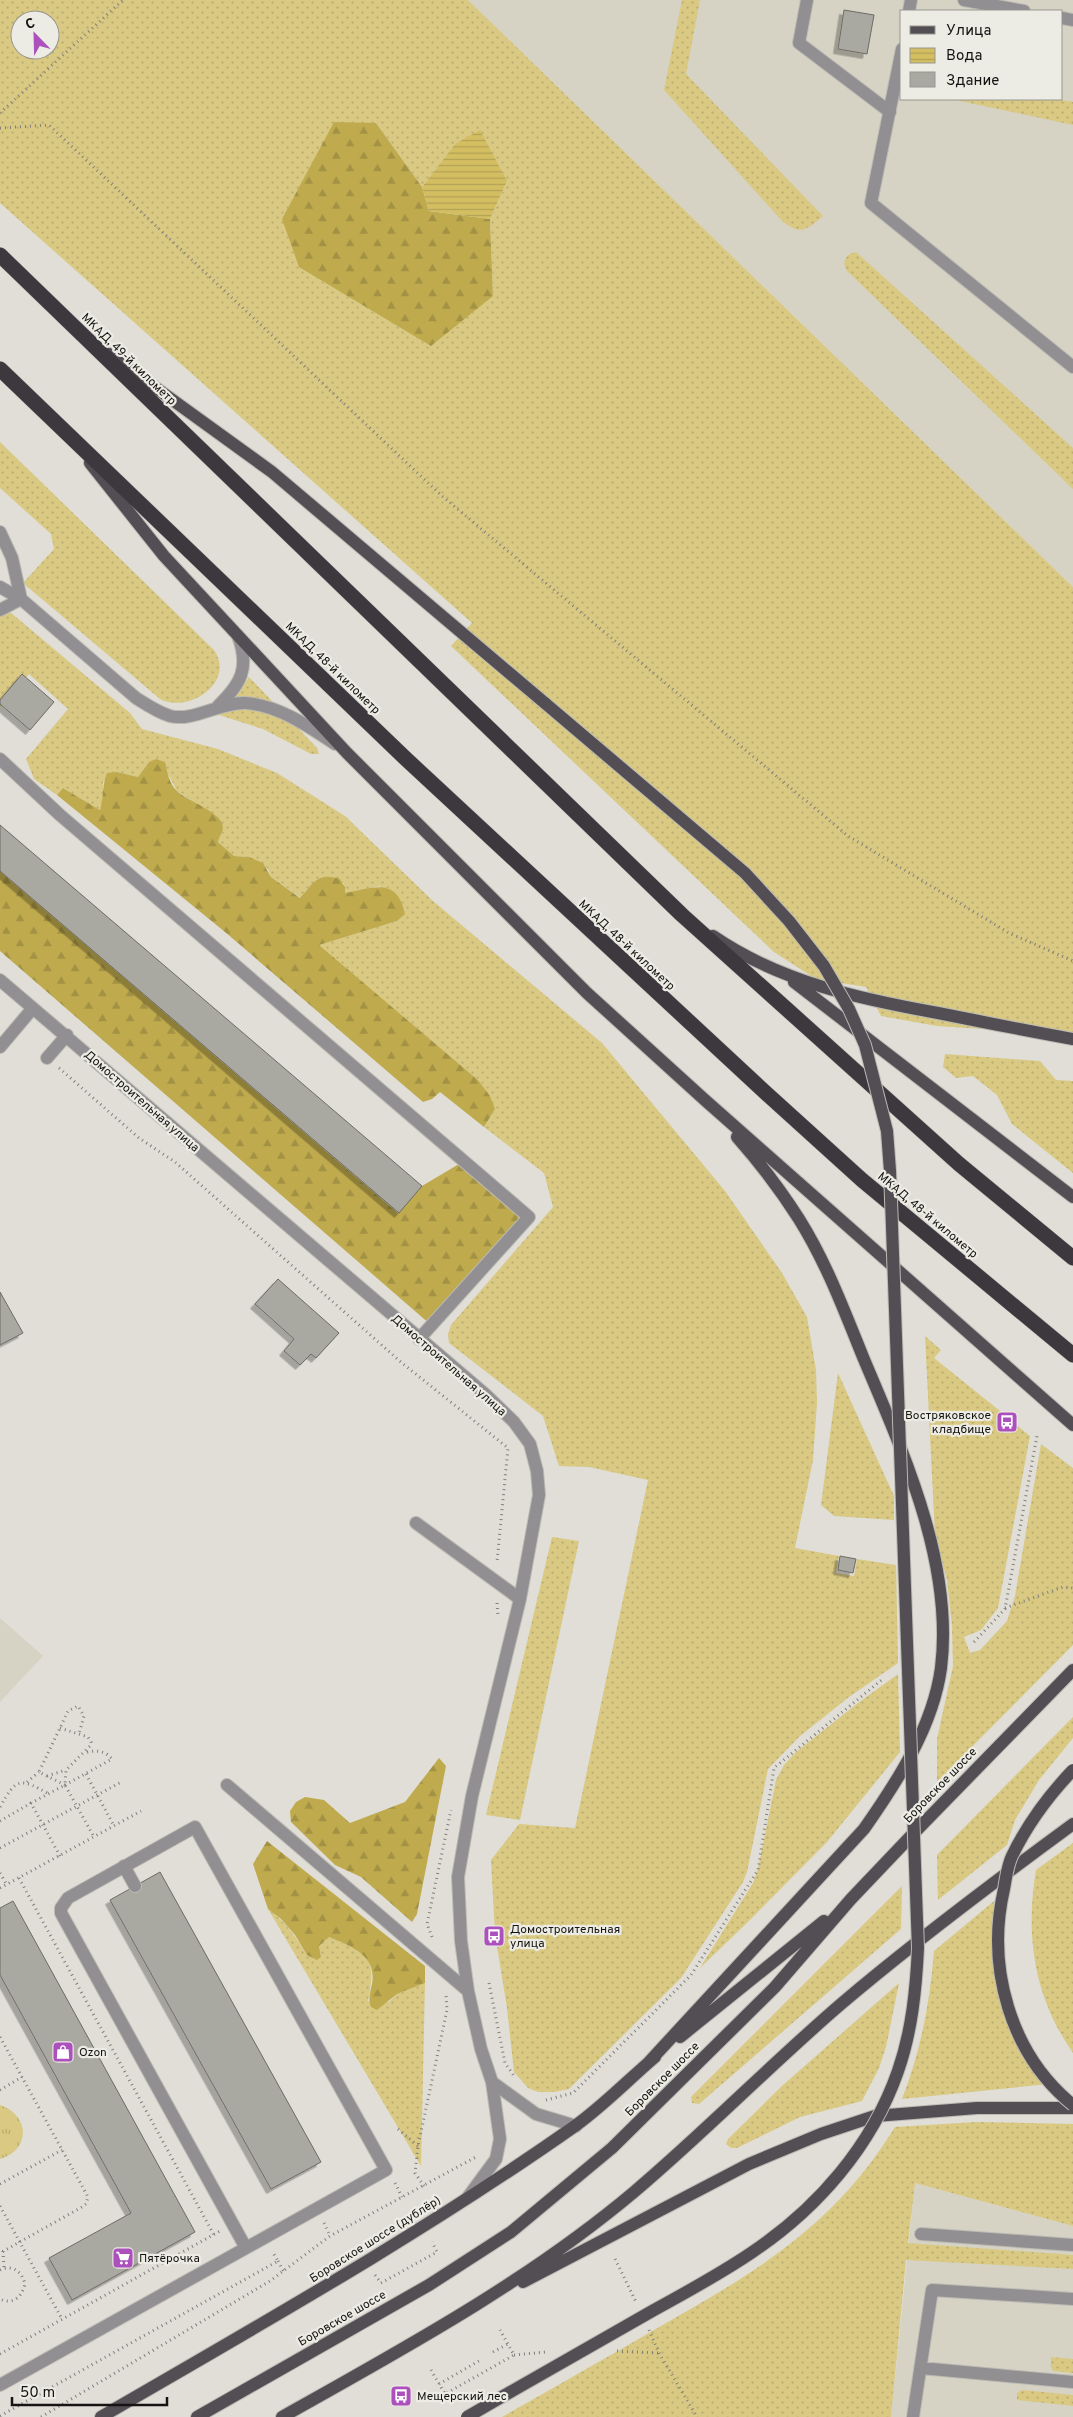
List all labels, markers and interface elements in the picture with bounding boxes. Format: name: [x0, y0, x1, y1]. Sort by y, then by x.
north arrow: [10, 10, 60, 60]
legend: [900, 10, 1063, 100]
text: С: [23, 15, 38, 34]
text: Улица: [946, 22, 991, 41]
text: Вода: [946, 47, 982, 66]
text: Здание: [946, 72, 999, 91]
street label: МКАД, 49-й километр: [77, 310, 179, 409]
street label: МКАД, 48-й километр: [281, 619, 383, 718]
street label: МКАД, 48-й километр: [575, 897, 678, 995]
street label: Домостроительная улица: [80, 1047, 202, 1156]
street label: МКАД, 48-й километр: [874, 1169, 981, 1263]
street label: Домостроительная улица: [387, 1311, 509, 1420]
place label: Востряковское кладбище: [905, 1408, 991, 1438]
bus stop icon: Востряковское кладбище: [995, 1410, 1019, 1434]
street label: Боровское шоссе: [901, 1745, 981, 1827]
place label: Домостроительная улица: [510, 1922, 620, 1952]
bus stop icon: Домостроительная улица: [482, 1924, 506, 1948]
street label: Боровское шоссе: [622, 2039, 703, 2120]
shop icon: Ozon: [51, 2040, 75, 2064]
place label: Ozon: [79, 2045, 107, 2061]
street label: Боровское шоссе (дублёр): [307, 2193, 444, 2287]
supermarket icon: Пятёрочка: [111, 2246, 135, 2270]
place label: Пятёрочка: [139, 2251, 200, 2267]
street label: Боровское шоссе: [296, 2287, 389, 2351]
scale bar: [12, 2374, 168, 2406]
text: 50 m: [20, 2384, 55, 2403]
bus stop icon: Мещерский лес: [389, 2384, 413, 2408]
place label: Мещерский лес: [417, 2389, 507, 2405]

